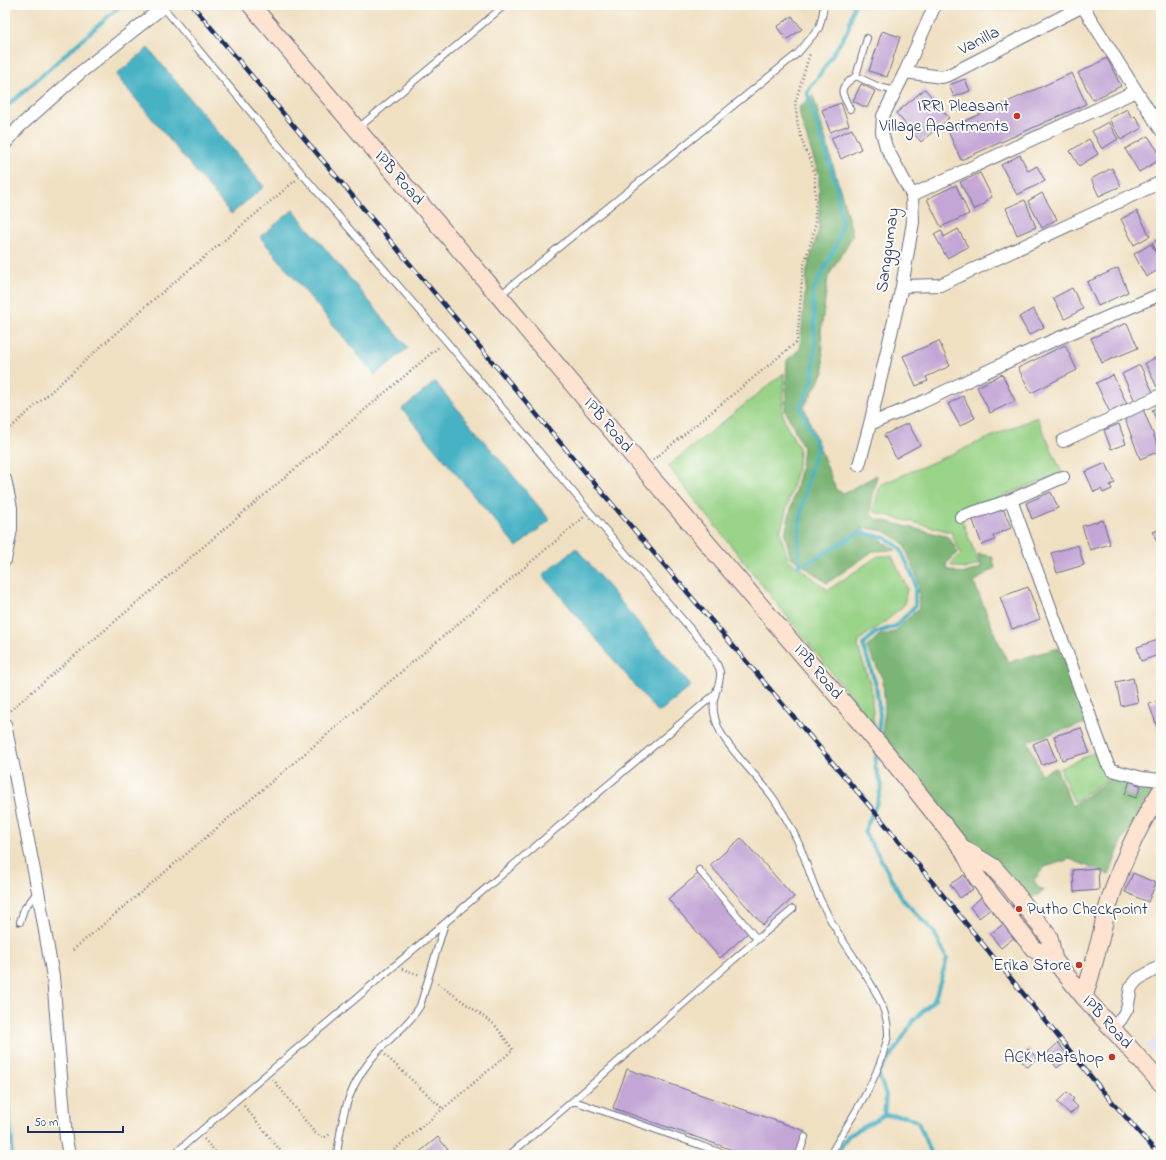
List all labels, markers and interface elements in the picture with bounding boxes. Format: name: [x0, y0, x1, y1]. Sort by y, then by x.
street label: Vanilla: [953, 20, 1004, 62]
place label: IRRI Pleasant Village Apartments: [878, 94, 1009, 141]
marker: IRRI Pleasant Village Apartments: [1012, 111, 1022, 121]
street label: IPB Road: [368, 145, 430, 211]
street label: Sanggumay: [870, 206, 908, 294]
street label: IPB Road: [577, 392, 639, 458]
street label: IPB Road: [787, 639, 849, 705]
place label: Putho Checkpoint: [1027, 897, 1148, 922]
marker: Putho Checkpoint: [1014, 904, 1024, 914]
place label: Erika Store: [993, 953, 1071, 978]
marker: Erika Store: [1074, 960, 1084, 970]
street label: IPB Road: [1076, 989, 1138, 1055]
place label: ACK Meatshop: [1004, 1045, 1104, 1070]
marker: ACK Meatshop: [1107, 1052, 1117, 1062]
scale bar: [28, 1108, 123, 1134]
text: 50 m: [34, 1114, 58, 1132]

